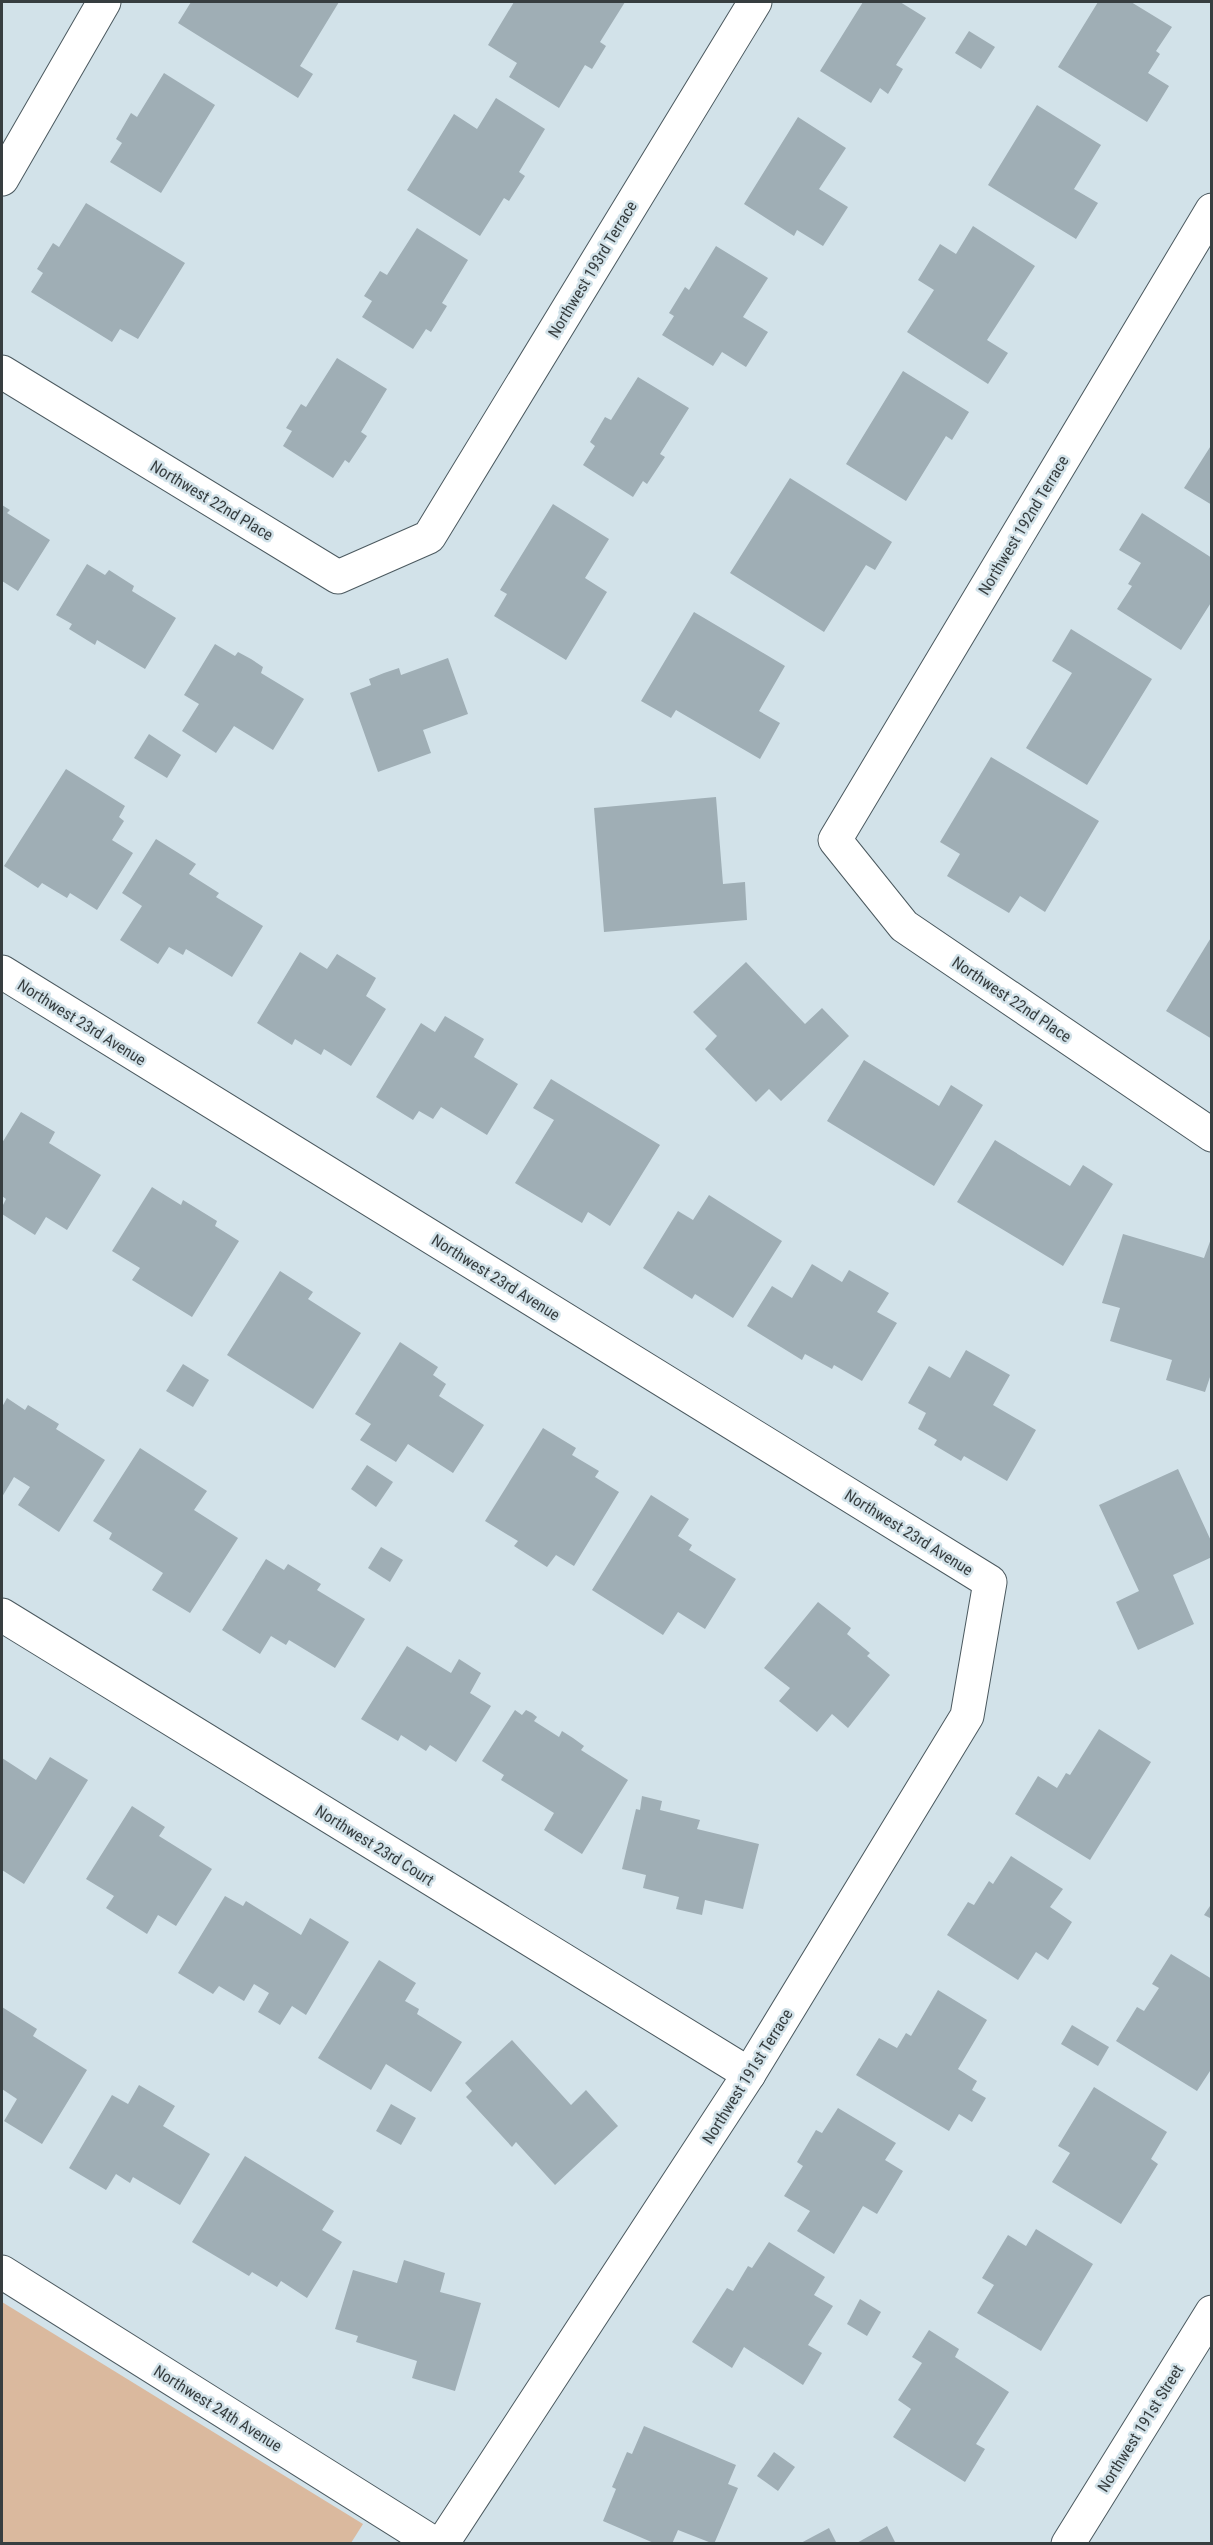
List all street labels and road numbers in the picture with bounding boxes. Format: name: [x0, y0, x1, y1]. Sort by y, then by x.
street label: Northwest 193rd Terrace: [544, 197, 641, 341]
street label: Northwest 192nd Terrace: [974, 452, 1073, 598]
street label: Northwest 22nd Place: [147, 456, 276, 545]
street label: Northwest 22nd Place: [949, 953, 1075, 1046]
street label: Northwest 23rd Avenue: [14, 975, 149, 1070]
street label: Northwest 23rd Avenue: [428, 1230, 563, 1325]
street label: Northwest 23rd Avenue: [841, 1485, 976, 1580]
street label: Northwest 23rd Court: [312, 1801, 438, 1890]
street label: Northwest 191st Terrace: [698, 2005, 797, 2147]
street label: Northwest 24th Avenue: [150, 2361, 285, 2455]
street label: Northwest 191st Street: [1094, 2361, 1187, 2495]

